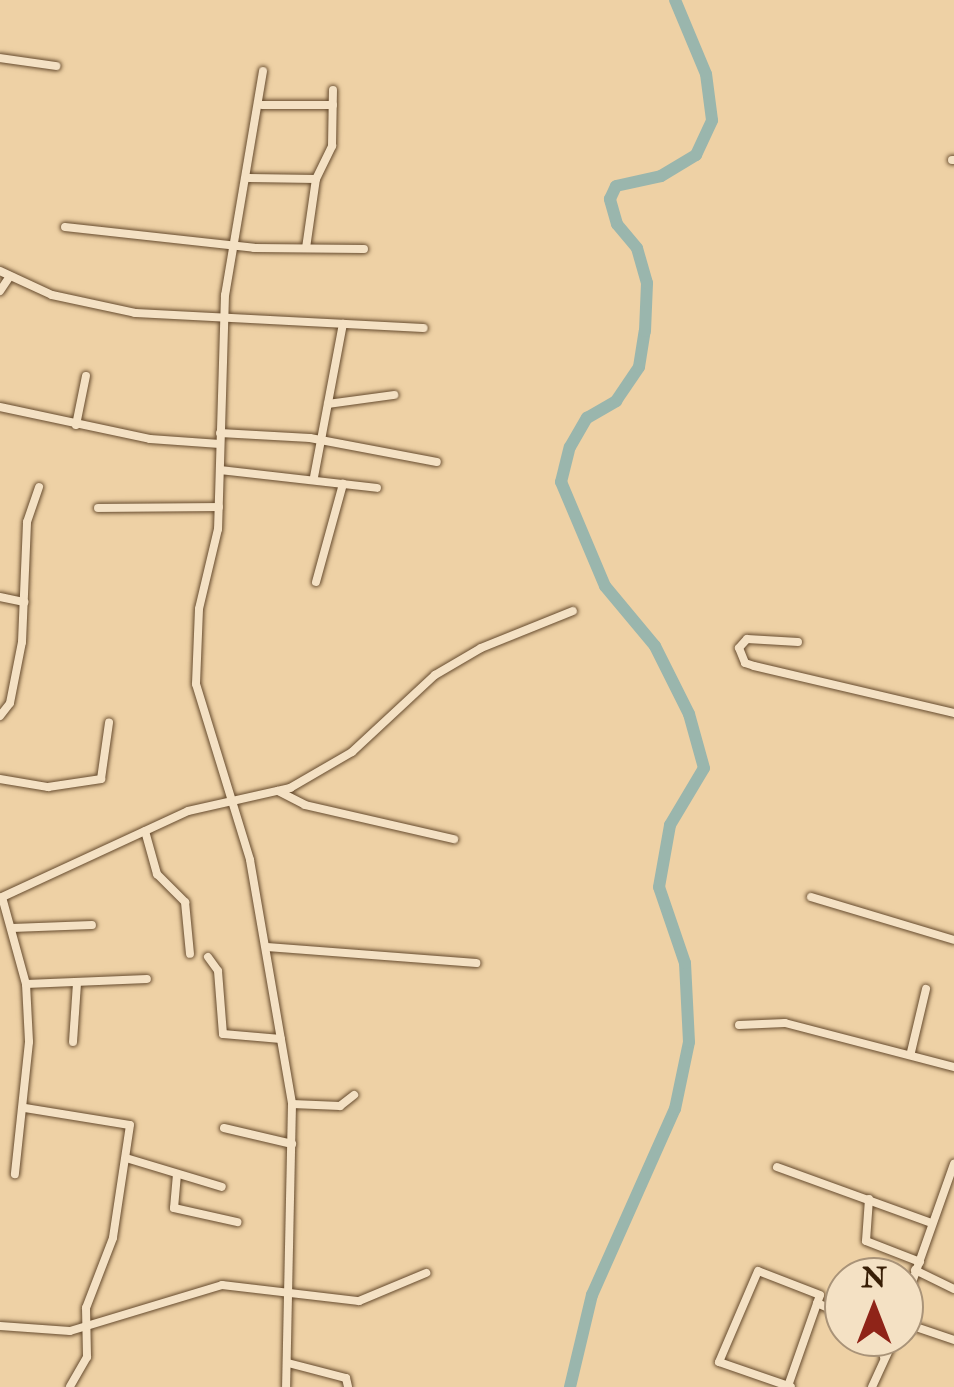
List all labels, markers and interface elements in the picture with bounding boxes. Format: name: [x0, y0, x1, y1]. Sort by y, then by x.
north arrow: [824, 1257, 924, 1357]
text: N: [861, 1261, 887, 1296]

